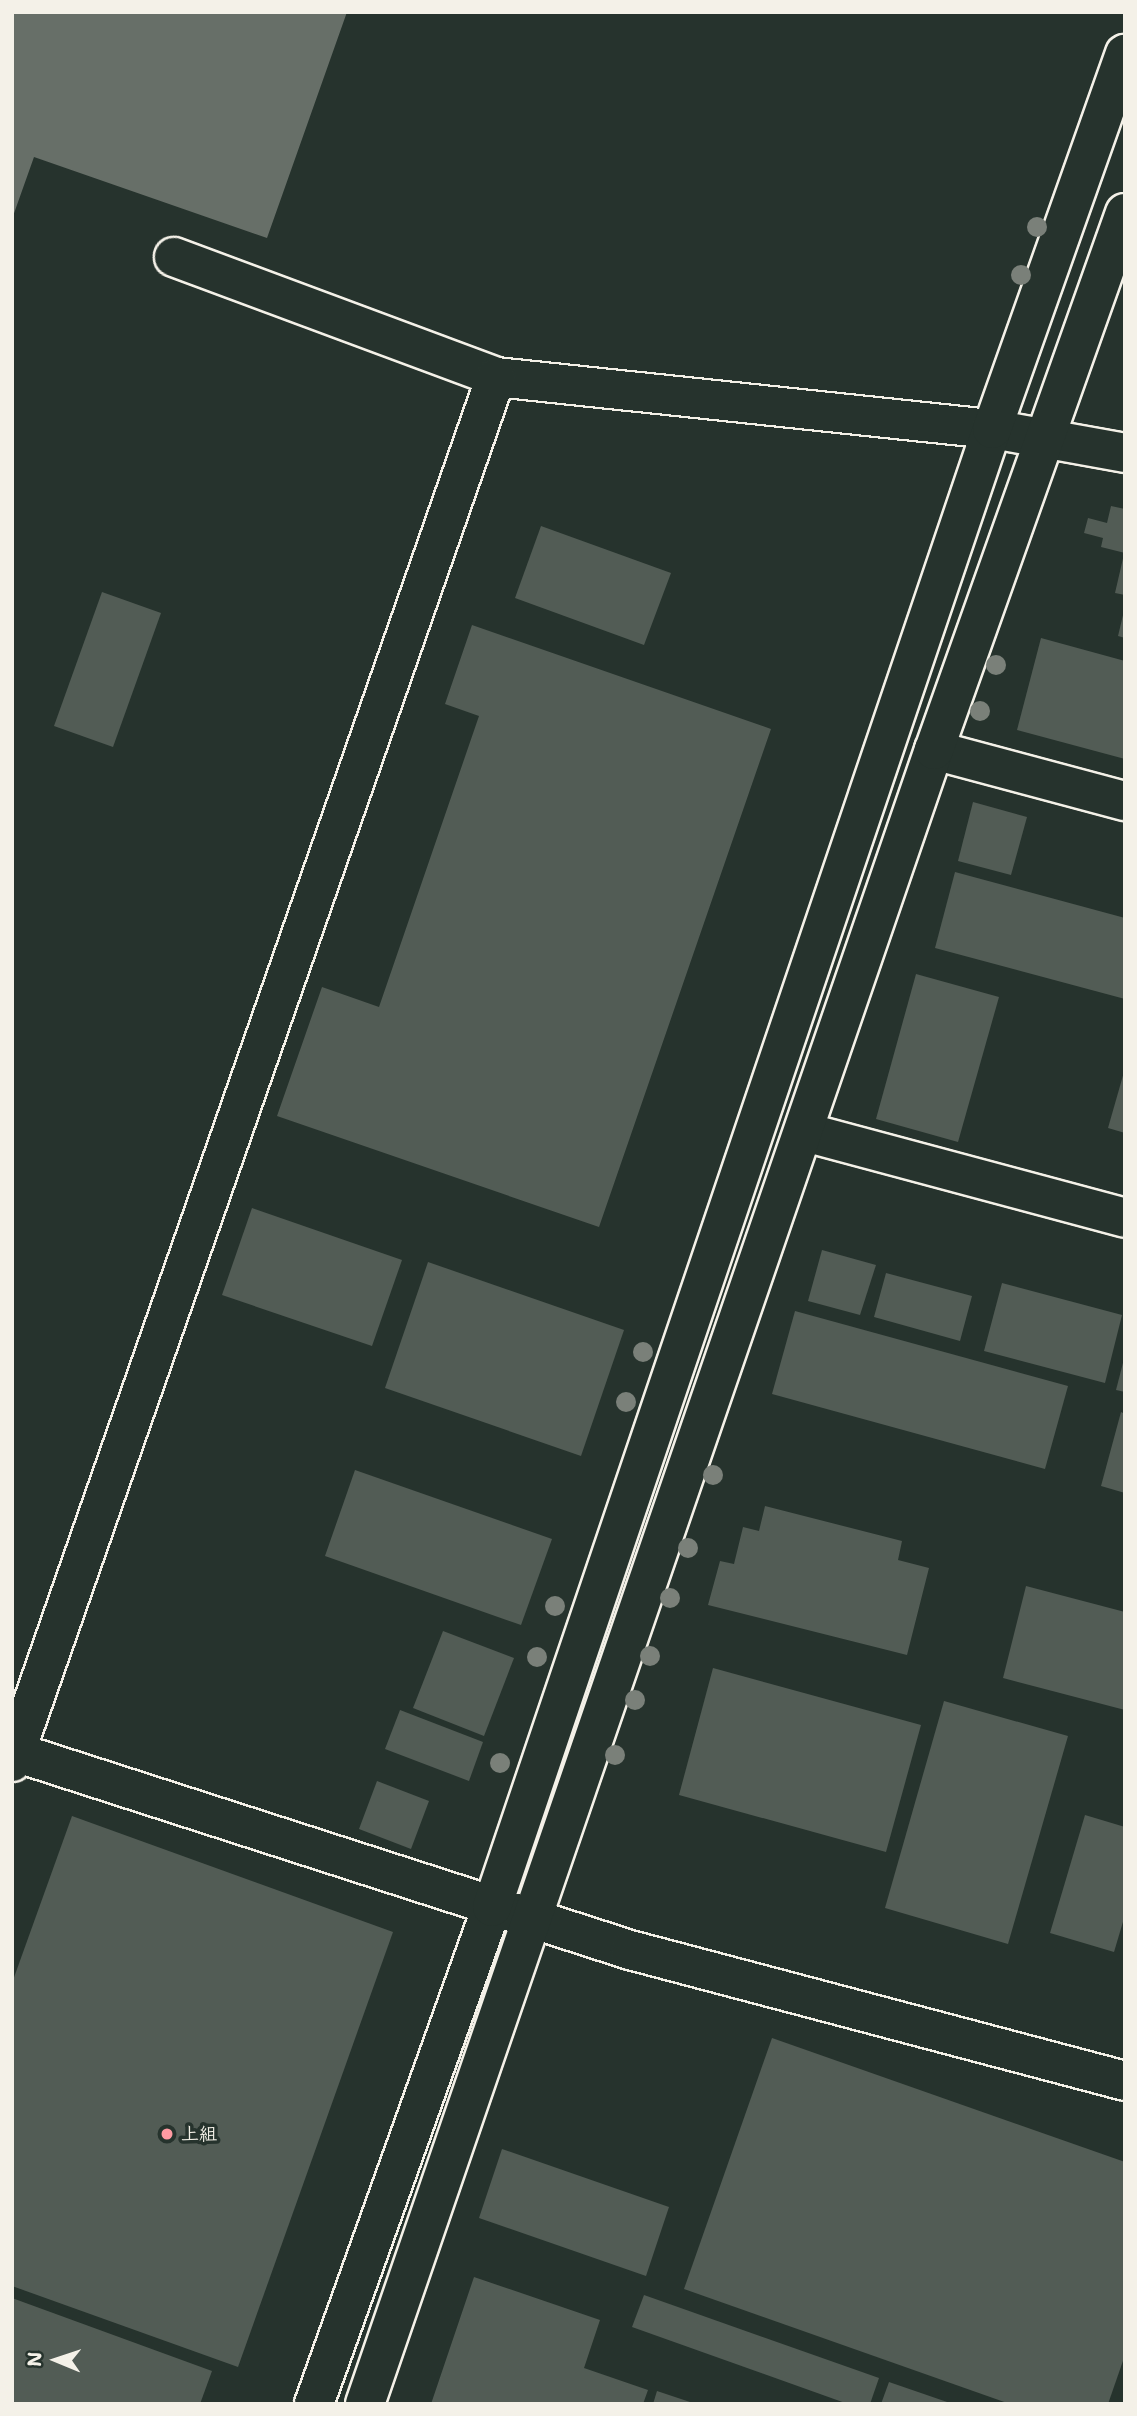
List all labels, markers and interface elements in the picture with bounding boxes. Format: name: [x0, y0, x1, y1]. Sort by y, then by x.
place label: 上組: [181, 2123, 217, 2145]
marker: 上組: [159, 2126, 175, 2142]
north arrow: [21, 2325, 91, 2395]
text: N: [22, 2351, 47, 2367]

